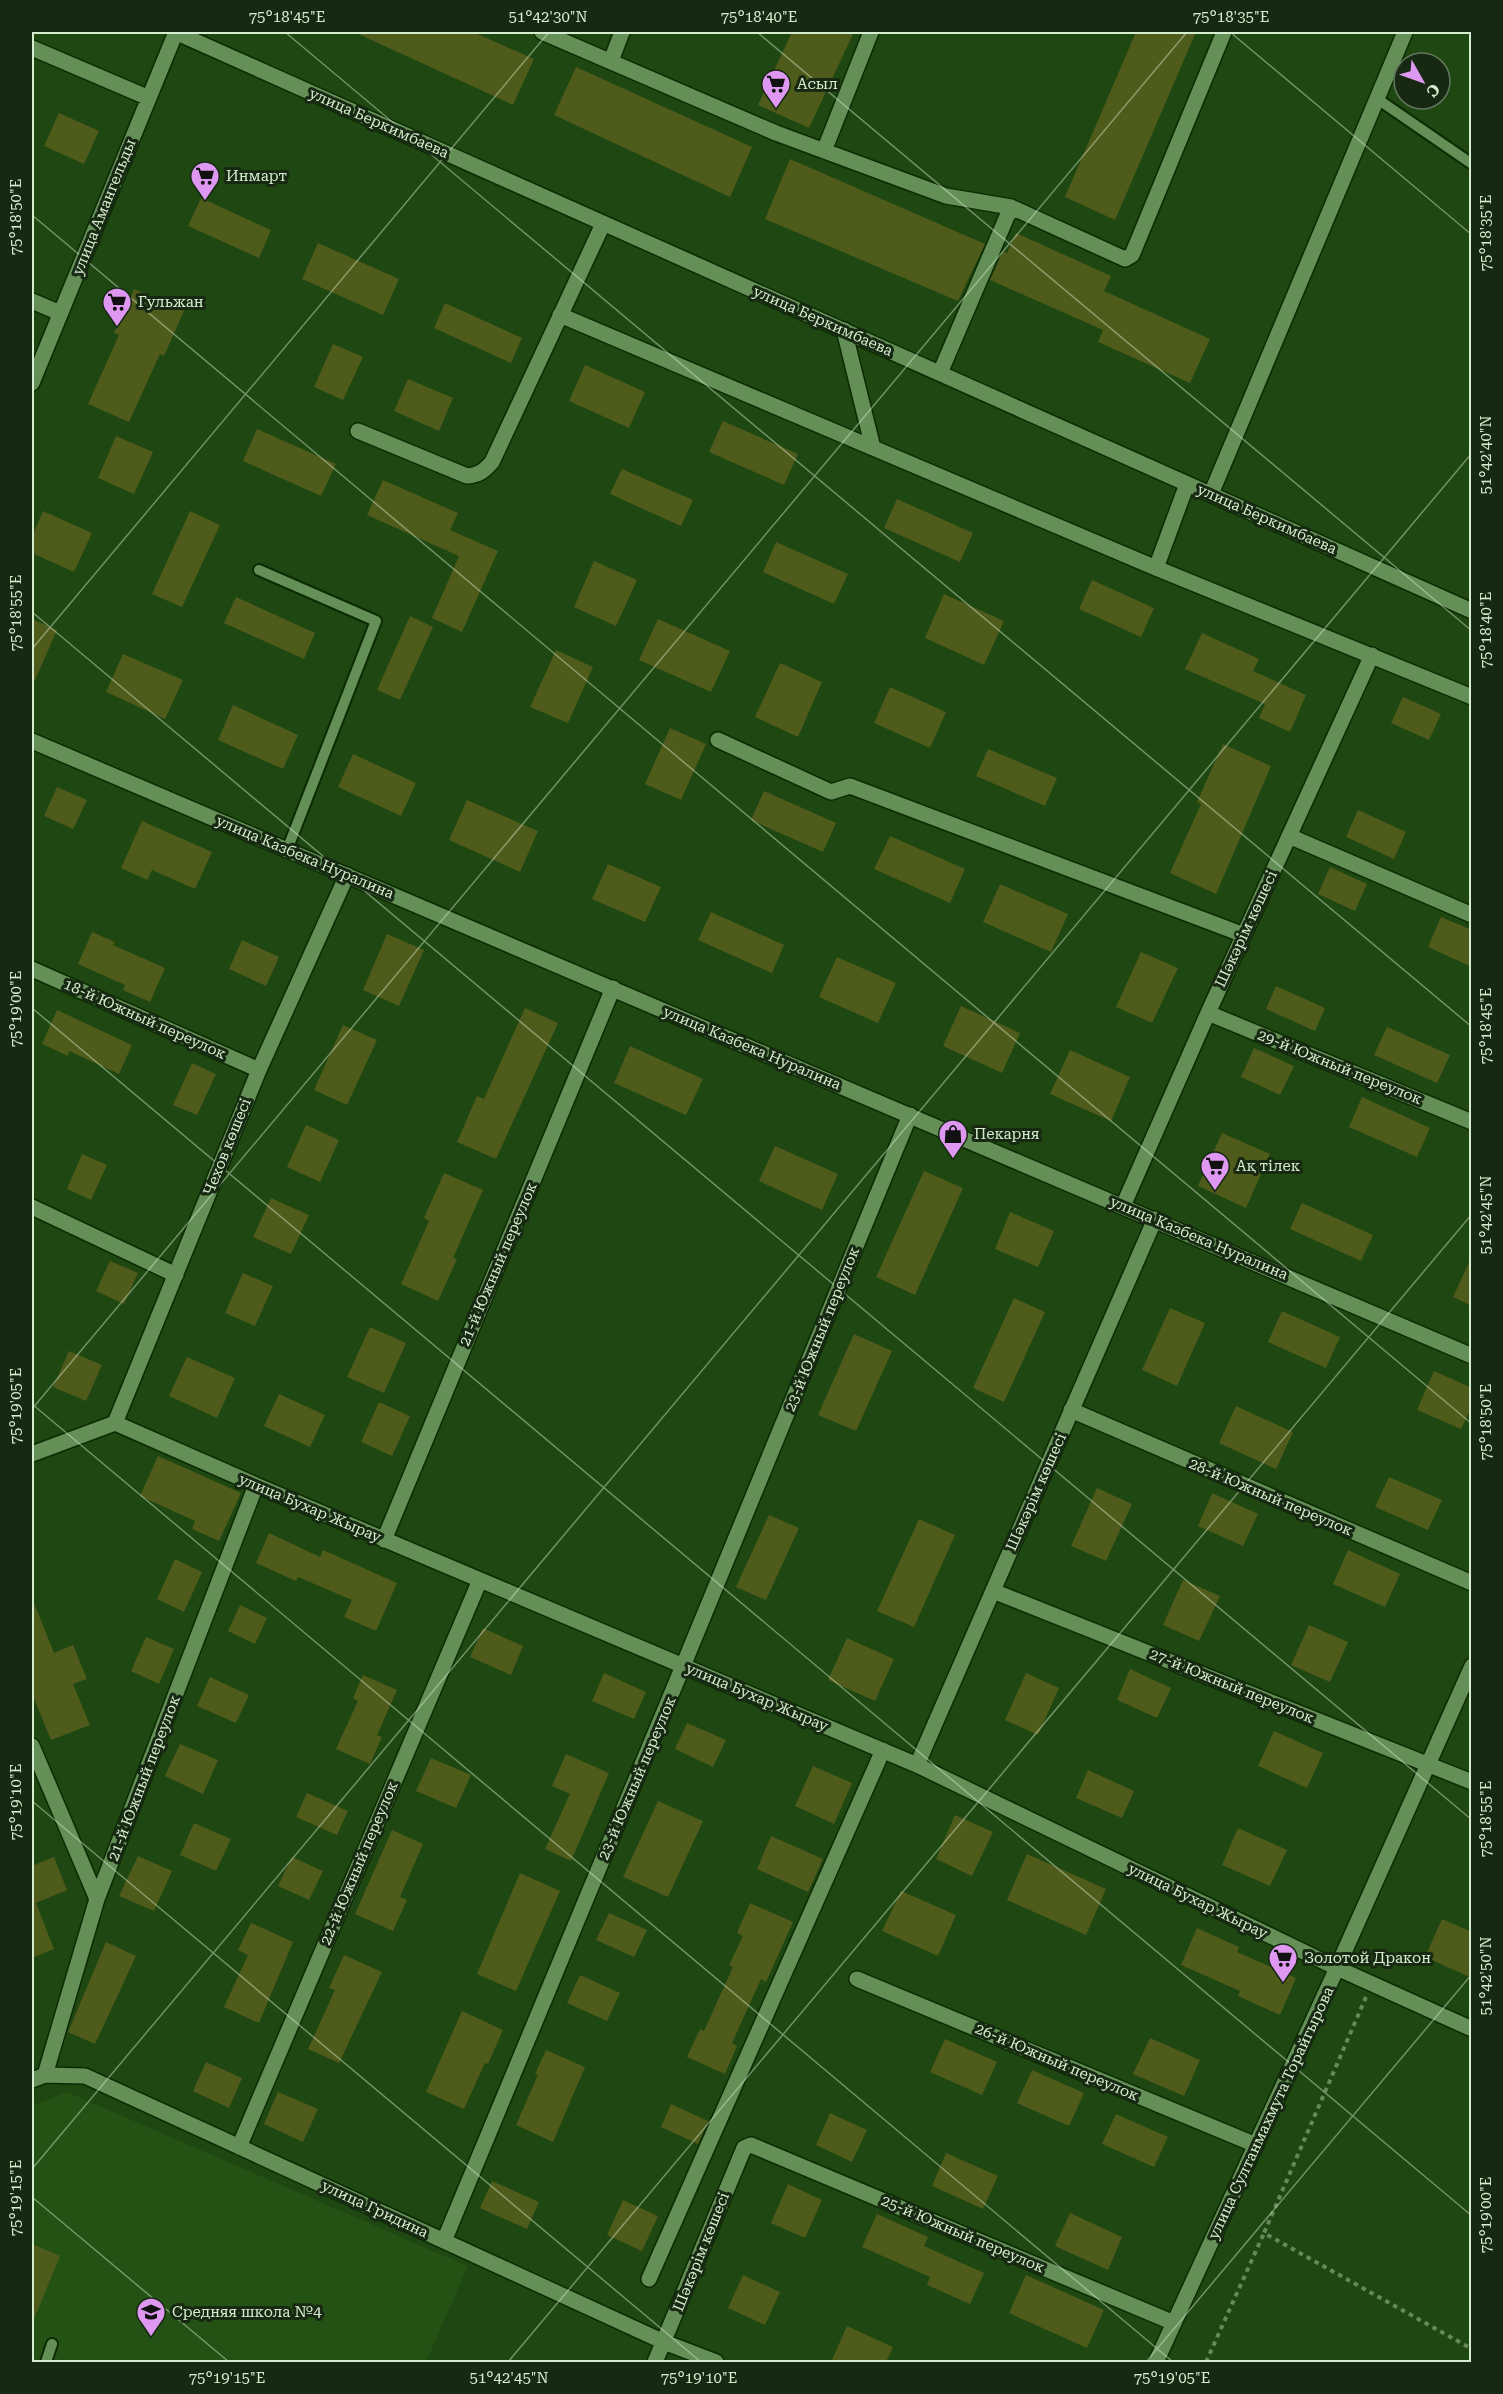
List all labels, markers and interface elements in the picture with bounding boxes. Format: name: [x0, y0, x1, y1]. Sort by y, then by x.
text: 75°18'45"E: [249, 8, 325, 26]
text: 51°42'30"N: [508, 8, 588, 26]
text: 75°18'40"E: [721, 8, 797, 26]
text: 75°18'35"E: [1193, 8, 1269, 26]
north arrow: [1392, 51, 1452, 111]
supermarket icon: Асыл: [760, 68, 792, 110]
place label: Асыл: [797, 75, 838, 93]
text: С: [1422, 80, 1444, 101]
street label: улица Беркимбаева: [306, 84, 452, 162]
street label: улица Амангельды: [68, 136, 140, 278]
supermarket icon: Инмарт: [189, 160, 221, 202]
place label: Инмарт: [226, 167, 287, 185]
text: 75°18'50"E: [7, 179, 25, 255]
text: 75°18'35"E: [1477, 195, 1495, 271]
street label: улица Беркимбаева: [750, 282, 896, 360]
supermarket icon: Гульжан: [101, 286, 133, 328]
place label: Гульжан: [138, 293, 204, 311]
text: 51°42'40"N: [1477, 415, 1495, 495]
street label: улица Беркимбаева: [1194, 480, 1340, 558]
text: 75°18'55"E: [7, 575, 25, 651]
text: 75°18'40"E: [1477, 592, 1495, 668]
street label: улица Казбека Нуралина: [213, 811, 397, 903]
street label: Шәкәрім көшесі: [1211, 868, 1281, 990]
text: 75°19'00"E: [7, 971, 25, 1047]
street label: 18-й Южный переулок: [61, 975, 229, 1063]
text: 75°18'45"E: [1477, 988, 1495, 1064]
street label: улица Казбека Нуралина: [660, 1002, 844, 1094]
street label: 29-й Южный переулок: [1255, 1026, 1425, 1108]
street label: Чехов көшесі: [199, 1096, 255, 1198]
shop icon: Пекарня: [937, 1118, 969, 1160]
place label: Пекарня: [974, 1125, 1040, 1143]
supermarket icon: Ақ тілек: [1199, 1150, 1231, 1192]
place label: Ақ тілек: [1236, 1157, 1301, 1175]
text: 51°42'45"N: [1477, 1175, 1495, 1255]
street label: 21-й Южный переулок: [455, 1179, 541, 1348]
street label: улица Казбека Нуралина: [1107, 1192, 1291, 1284]
street label: 23-й Южный переулок: [781, 1244, 863, 1414]
text: 75°19'05"E: [7, 1368, 25, 1444]
text: 75°18'50"E: [1477, 1384, 1495, 1460]
street label: Шәкәрім көшесі: [1002, 1430, 1070, 1554]
street label: 28-й Южный переулок: [1187, 1454, 1356, 1540]
street label: улица Бухар Жырау: [236, 1470, 384, 1546]
street label: 27-й Южный переулок: [1147, 1645, 1317, 1727]
street label: улица Бухар Жырау: [683, 1659, 831, 1735]
street label: 21-й Южный переулок: [104, 1692, 184, 1863]
street label: 23-й Южный переулок: [594, 1693, 680, 1862]
text: 75°19'10"E: [7, 1764, 25, 1840]
street label: 22-й Южный переулок: [316, 1778, 402, 1947]
text: 75°18'55"E: [1477, 1781, 1495, 1857]
street label: улица Бухар Жырау: [1125, 1859, 1271, 1943]
text: 51°42'50"N: [1477, 1936, 1495, 2016]
supermarket icon: Золотой Дракон: [1267, 1942, 1299, 1984]
place label: Золотой Дракон: [1304, 1949, 1431, 1967]
street label: улица Султанмахмута Торайгырова: [1204, 1984, 1338, 2242]
street label: 26-й Южный переулок: [973, 2019, 1142, 2105]
text: 75°19'15"E: [7, 2160, 25, 2236]
street label: улица Гридина: [319, 2176, 431, 2242]
text: 75°19'00"E: [1477, 2177, 1495, 2253]
street label: Шәкәрім көшесі: [669, 2190, 733, 2314]
street label: 25-й Южный переулок: [879, 2191, 1048, 2277]
school or university icon: Средняя школа №4: [135, 2296, 167, 2338]
place label: Средняя школа №4: [172, 2303, 322, 2321]
text: 75°19'15"E: [189, 2369, 265, 2387]
text: 51°42'45"N: [469, 2369, 549, 2387]
text: 75°19'10"E: [661, 2369, 737, 2387]
text: 75°19'05"E: [1134, 2369, 1210, 2387]

